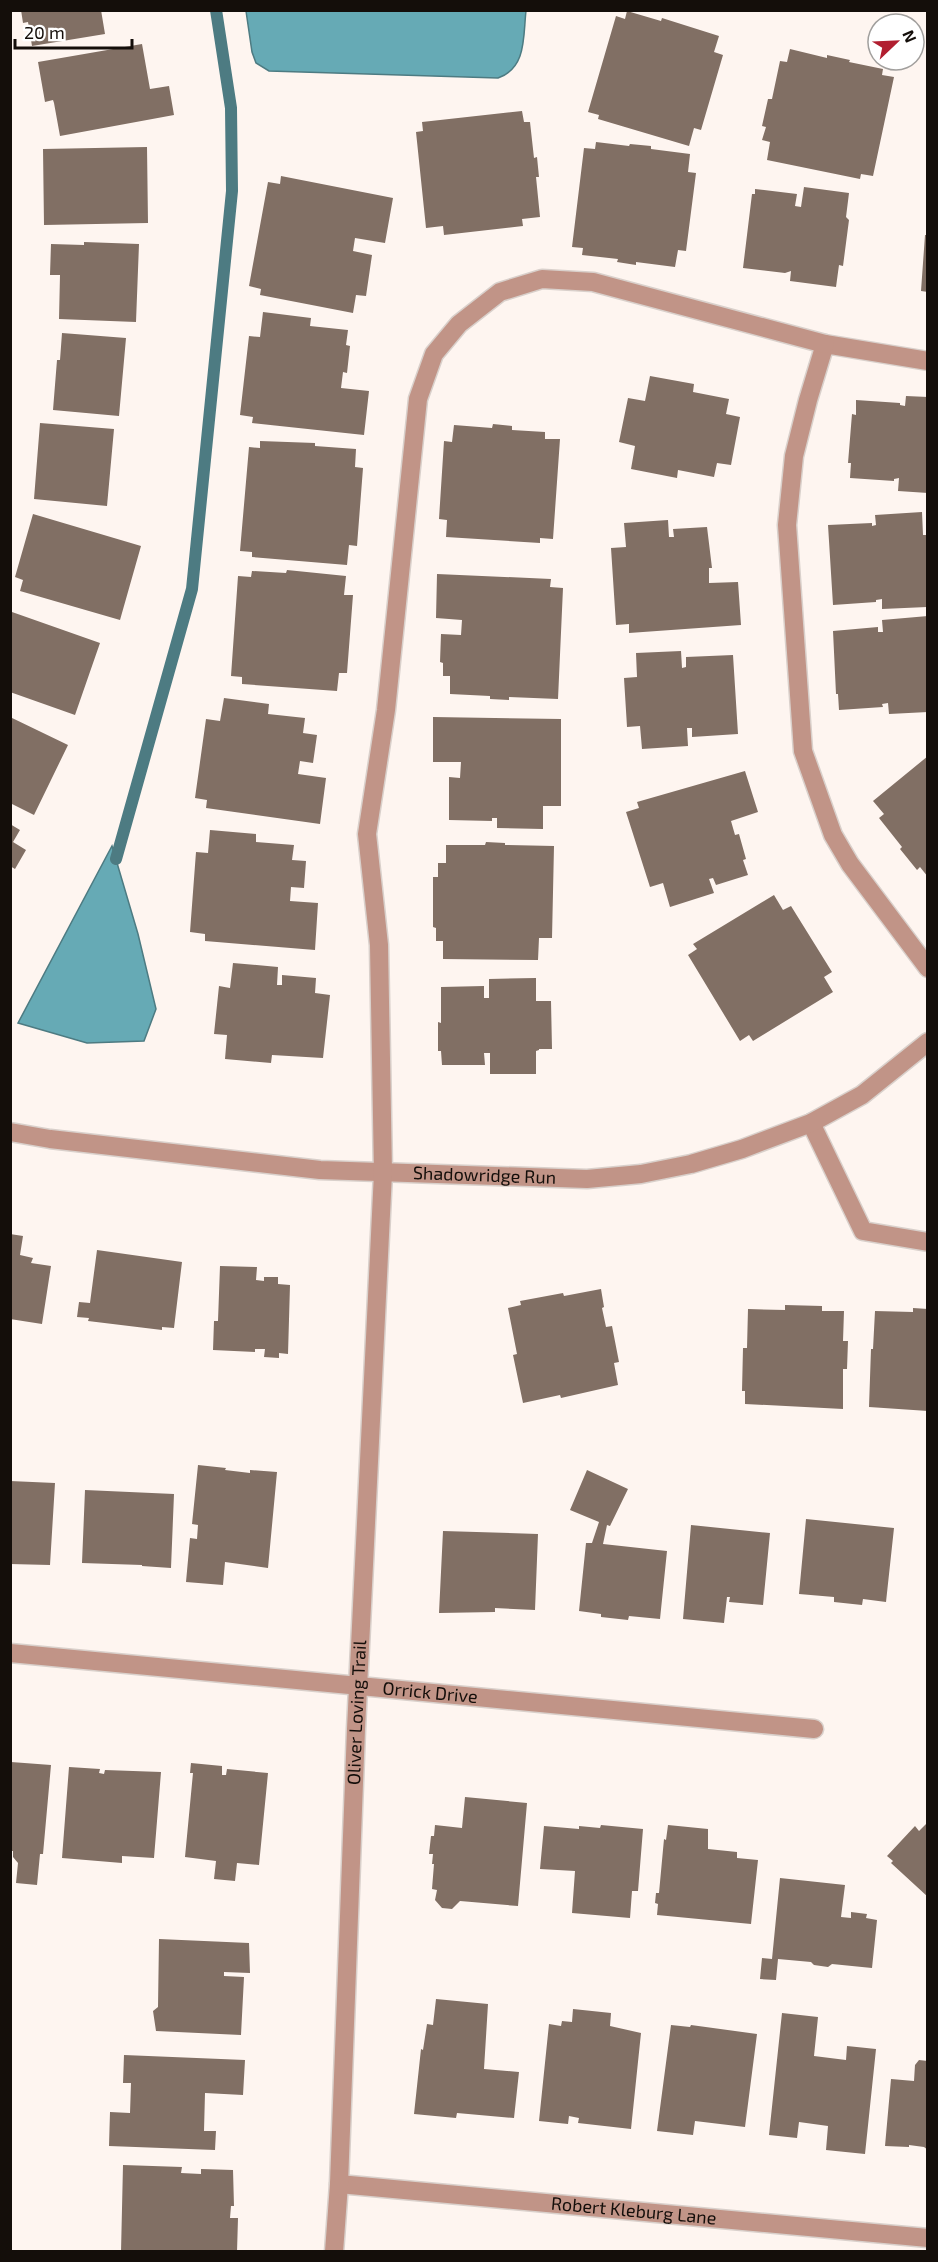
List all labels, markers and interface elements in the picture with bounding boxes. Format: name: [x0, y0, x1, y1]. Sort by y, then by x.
scale bar: [15, 12, 132, 50]
north arrow: [866, 12, 926, 72]
text: 20 m: [24, 21, 65, 43]
text: N: [899, 27, 921, 45]
street label: Shadowridge Run: [413, 1161, 557, 1188]
street label: Oliver Loving Trail: [342, 1639, 370, 1785]
street label: Orrick Drive: [382, 1676, 479, 1707]
street label: Robert Kleburg Lane: [550, 2191, 718, 2229]

